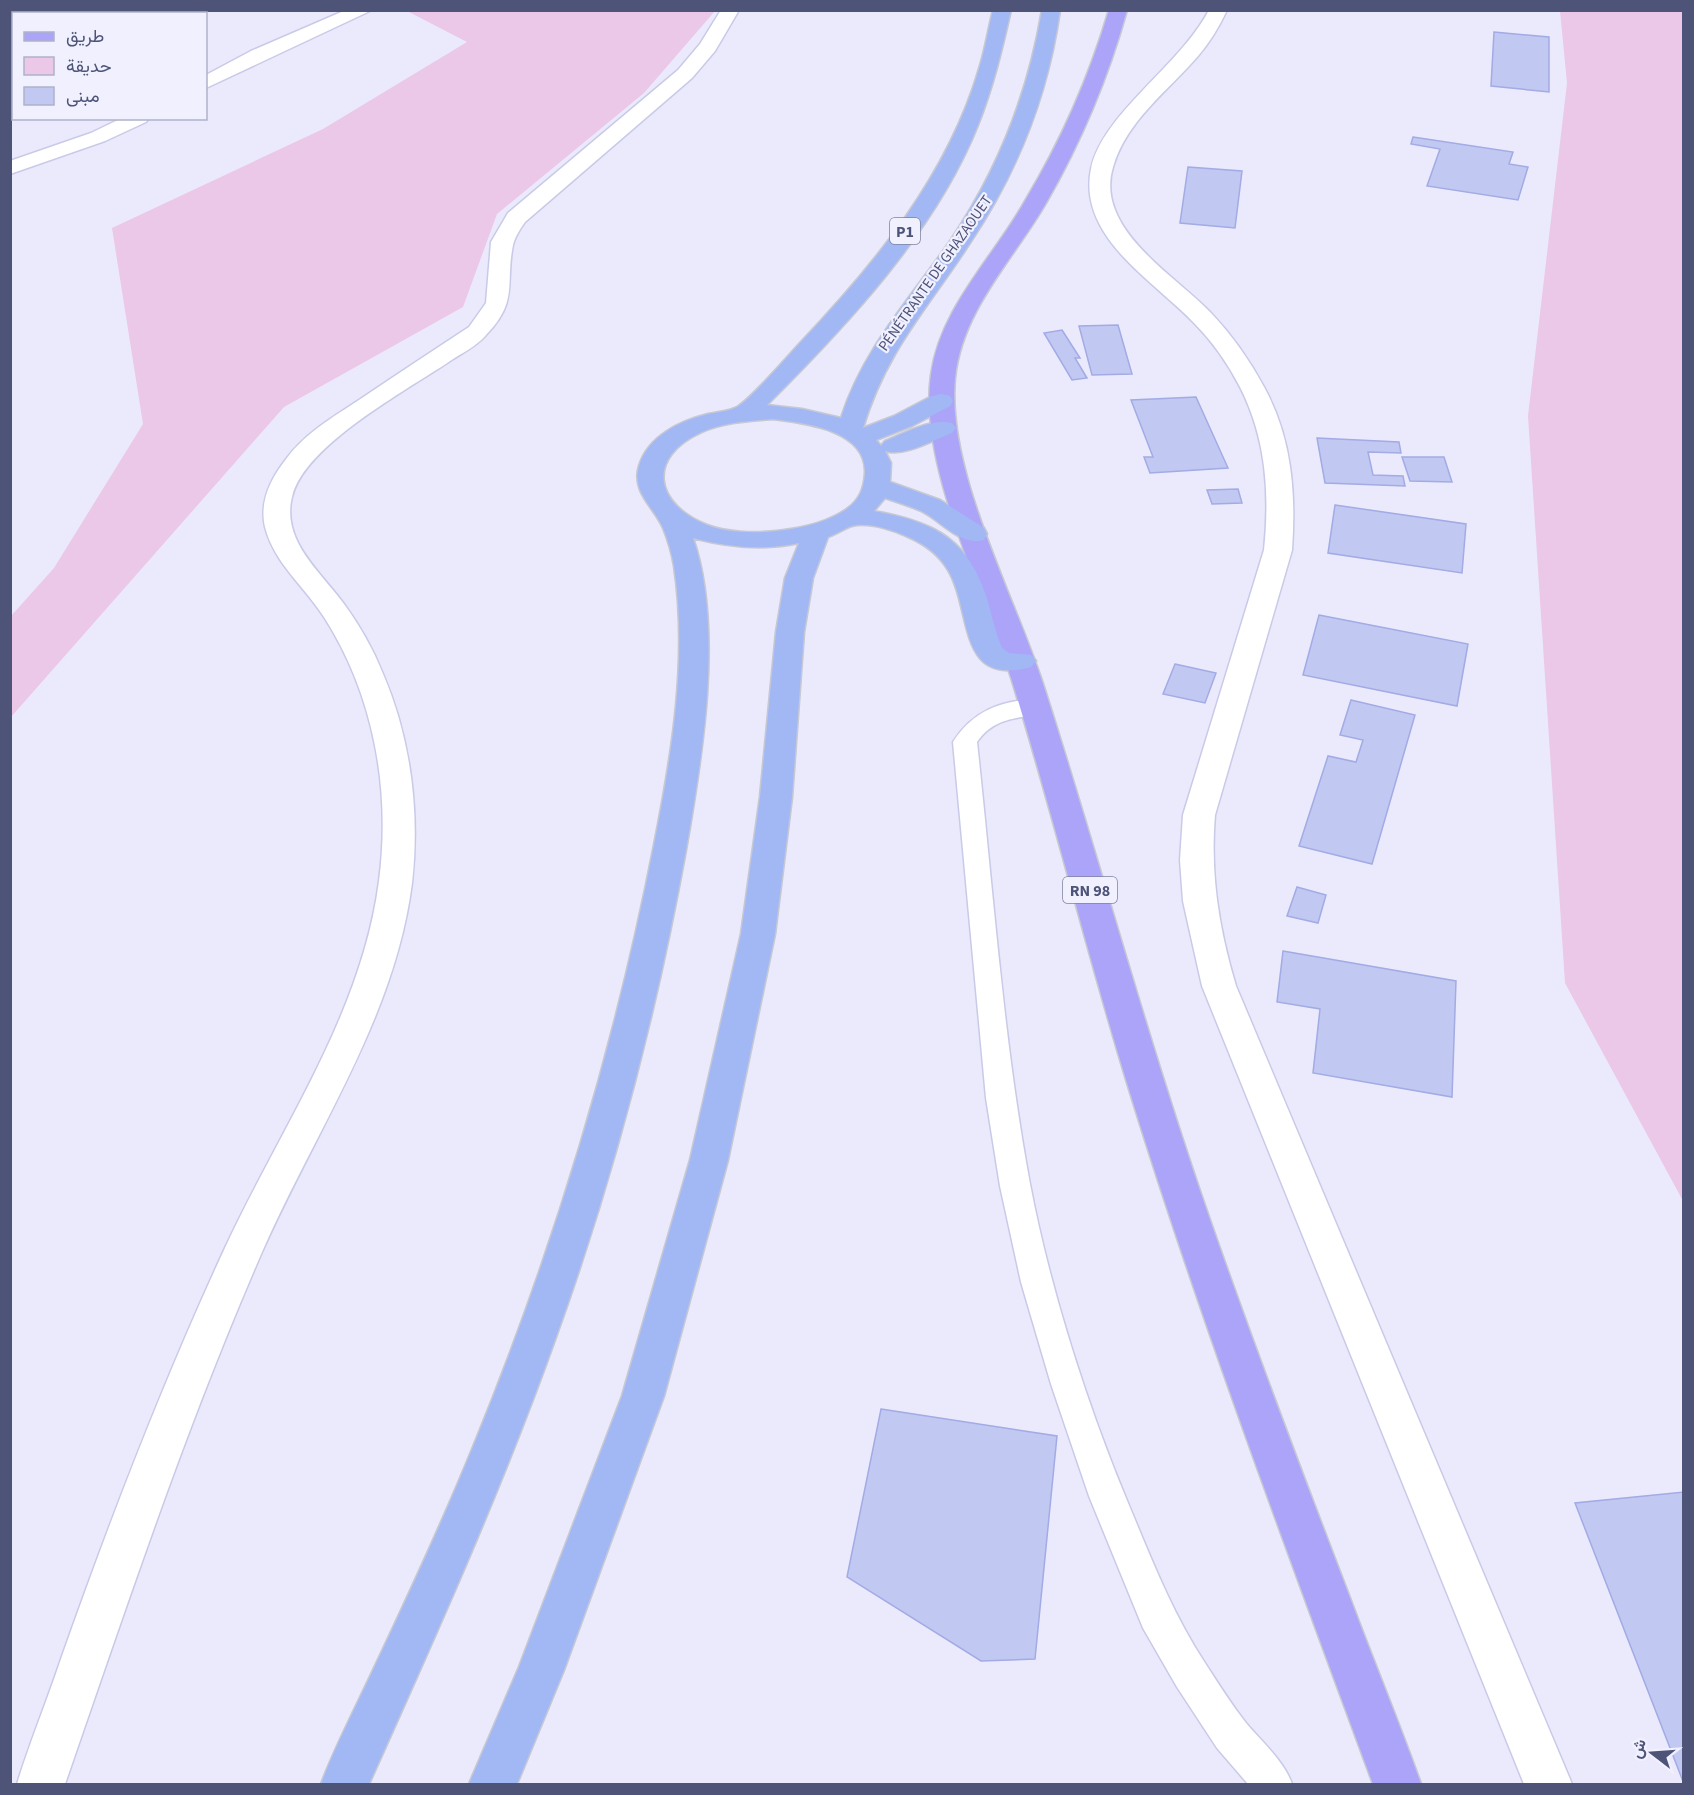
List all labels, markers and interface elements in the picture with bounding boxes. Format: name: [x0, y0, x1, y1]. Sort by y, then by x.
legend: [12, 12, 207, 120]
text: طريق: [66, 24, 104, 49]
text: حديقة: [66, 54, 112, 79]
text: مبنى: [66, 84, 100, 109]
street label: PÉNÉTRANTE DE GHAZAOUET: [873, 191, 997, 356]
road number: P1: [890, 218, 920, 244]
road number: RN 98: [1063, 877, 1117, 903]
north arrow: [1622, 1723, 1682, 1783]
text: ش: [1625, 1736, 1652, 1761]

